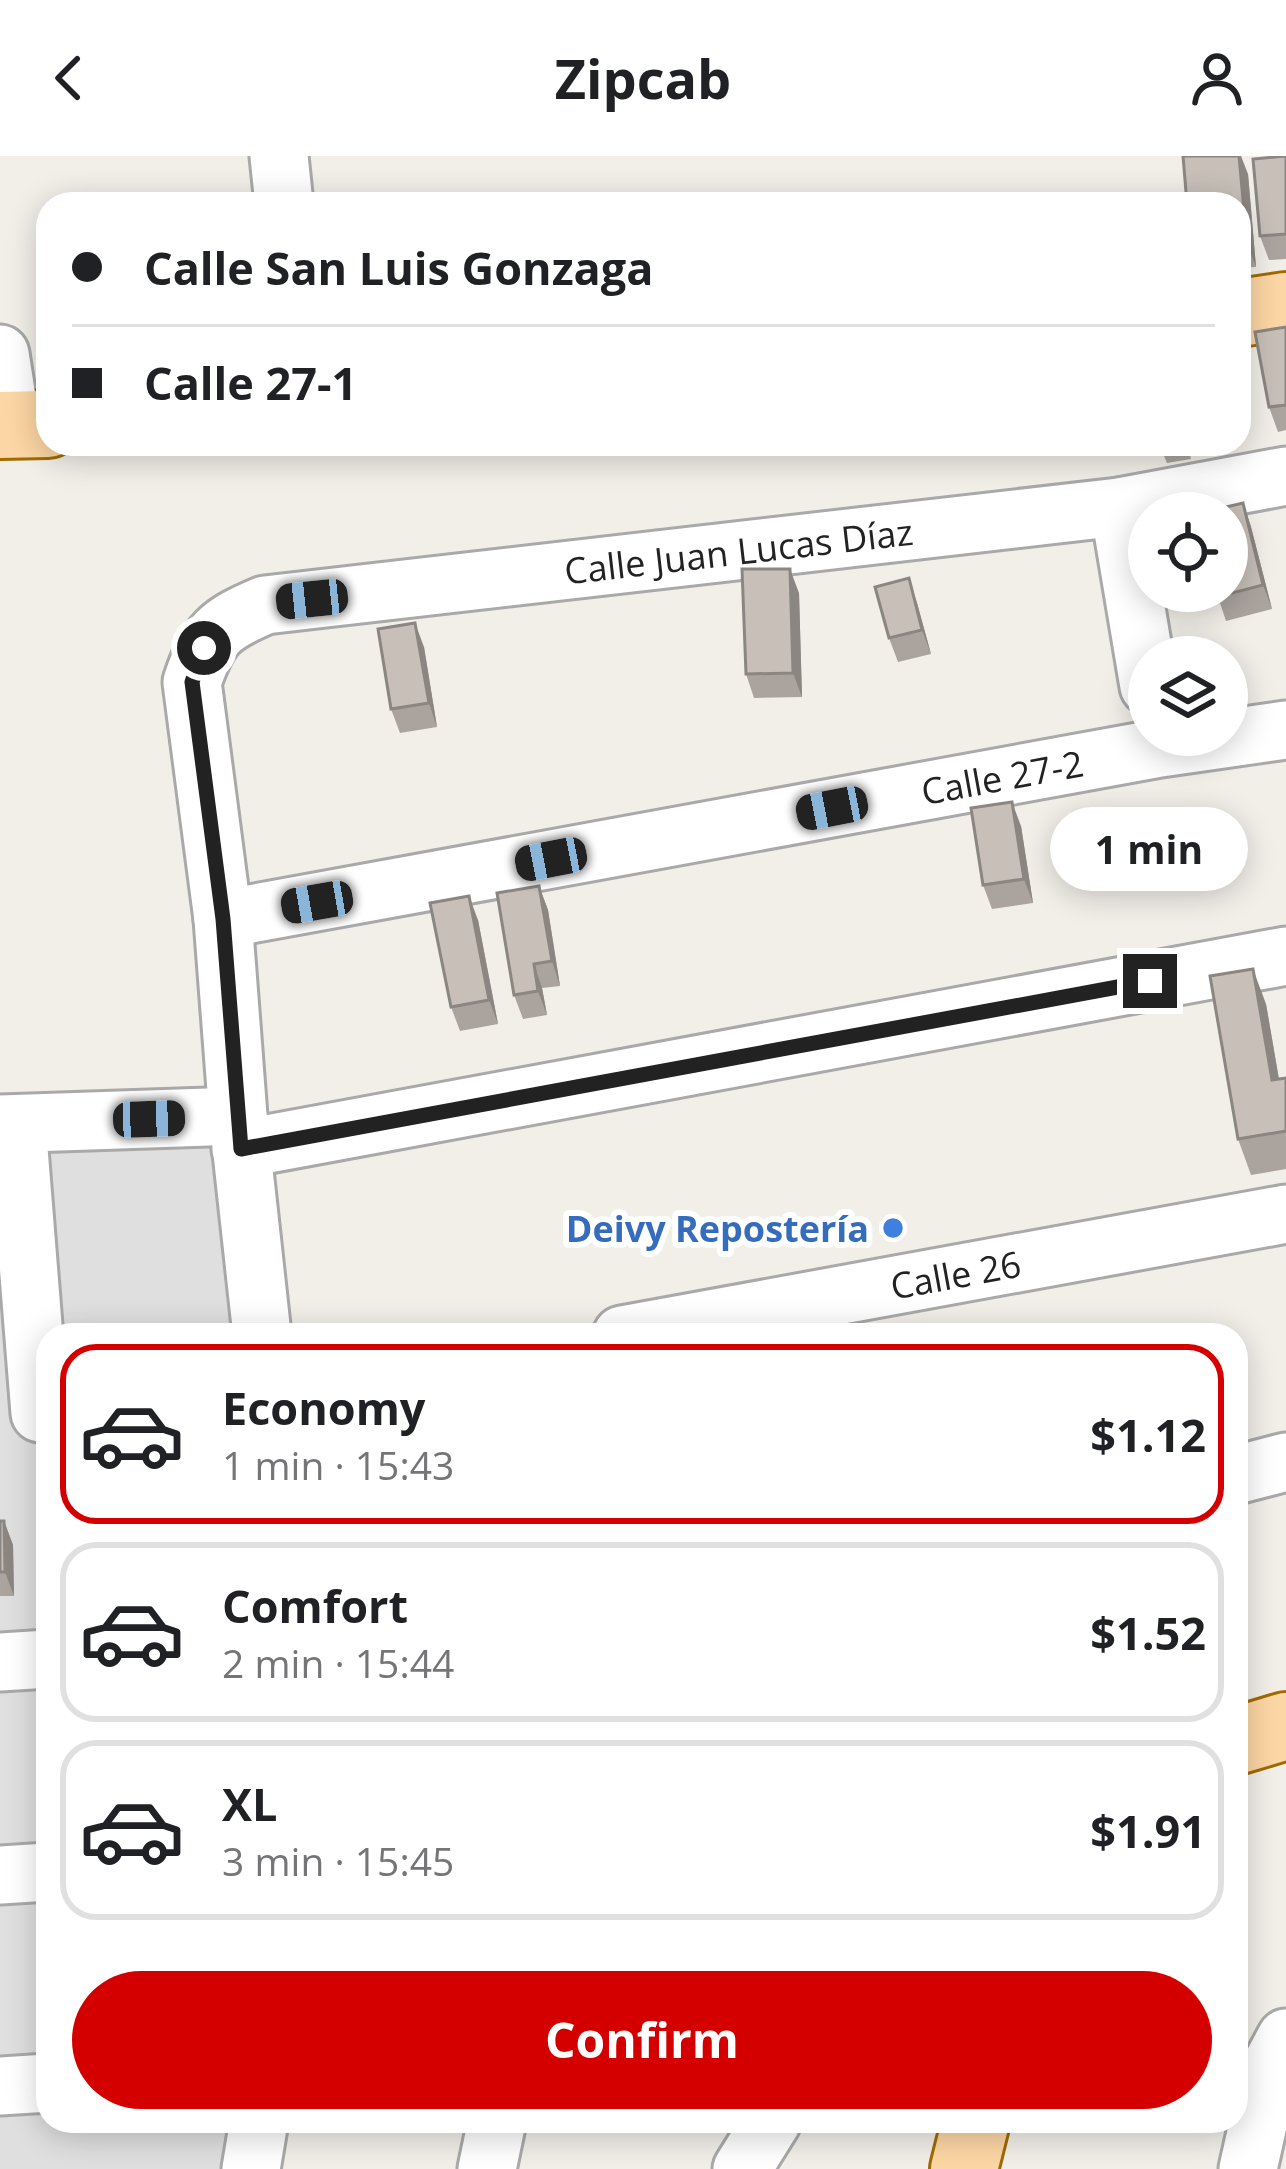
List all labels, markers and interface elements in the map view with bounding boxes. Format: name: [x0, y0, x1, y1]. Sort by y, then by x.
text: Zipcab: [555, 41, 731, 115]
icon: back: [36, 45, 102, 111]
icon: person: [1184, 45, 1250, 111]
text: Calle San Luis Gonzaga: [144, 237, 653, 298]
text: Calle 27-1: [144, 352, 357, 413]
map controls: [1128, 492, 1248, 756]
button: locate: [1128, 492, 1248, 612]
street label: Calle Juan Lucas Díaz: [562, 506, 915, 595]
car: [274, 577, 350, 621]
route start: [177, 621, 231, 675]
button: layers: [1128, 636, 1248, 756]
street label: Calle 27-2: [917, 738, 1087, 816]
car: [793, 783, 871, 833]
callout: 1 min: [1051, 807, 1249, 891]
text: 1 min: [1095, 822, 1203, 875]
car: [512, 834, 590, 884]
car: [278, 878, 356, 926]
route end: [1123, 954, 1177, 1008]
car: [112, 1100, 186, 1138]
place label: Deivy Repostería: [566, 1204, 869, 1253]
marker: Deivy Repostería: [880, 1215, 906, 1241]
street label: Calle 26: [886, 1238, 1025, 1310]
text: Economy: [222, 1377, 425, 1438]
icon: car: [78, 1380, 186, 1488]
text: $1.12: [1090, 1404, 1206, 1465]
text: 1 min · 15:43: [222, 1438, 454, 1491]
text: Comfort: [222, 1575, 408, 1636]
icon: car: [78, 1578, 186, 1686]
text: $1.52: [1090, 1602, 1206, 1663]
text: 2 min · 15:44: [222, 1636, 454, 1689]
text: XL: [222, 1773, 277, 1834]
icon: car: [78, 1776, 186, 1884]
text: $1.91: [1090, 1800, 1206, 1861]
text: 3 min · 15:45: [222, 1834, 454, 1887]
button: Confirm: [72, 1971, 1212, 2109]

